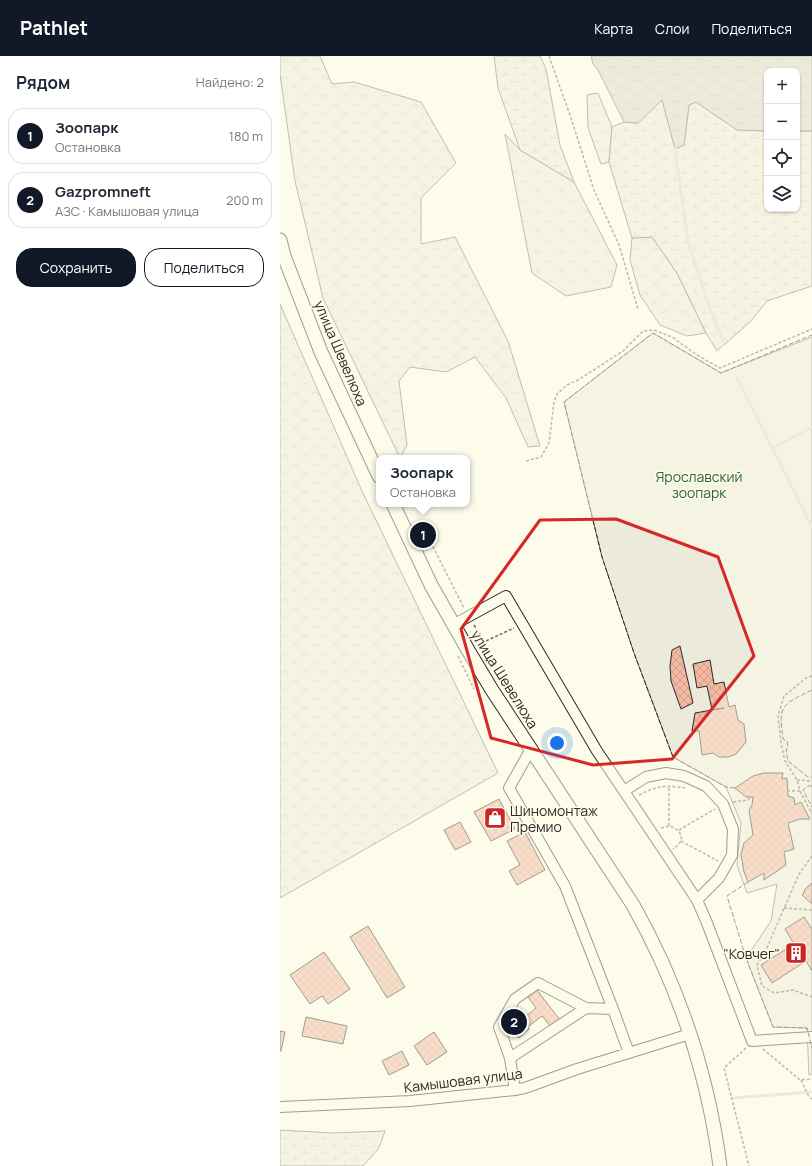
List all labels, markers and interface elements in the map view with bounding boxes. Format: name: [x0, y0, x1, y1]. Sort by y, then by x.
text: Pathlet: [20, 15, 88, 41]
text: Карта: [594, 19, 633, 38]
text: Слои: [655, 19, 689, 38]
text: Поделиться: [711, 19, 792, 38]
map controls: [764, 68, 800, 212]
button: +: [764, 68, 800, 104]
text: Рядом: [16, 71, 70, 94]
text: Найдено: 2: [196, 73, 264, 91]
button: −: [764, 104, 800, 140]
text: Зоопарк: [55, 117, 118, 138]
text: 1: [27, 127, 33, 145]
text: 180 m: [229, 127, 263, 145]
text: Остановка: [55, 138, 121, 156]
button: locate: [764, 140, 800, 176]
button: layers: [764, 176, 800, 212]
text: Gazpromneft: [55, 181, 151, 202]
text: 2: [26, 191, 34, 209]
text: 200 m: [226, 191, 263, 209]
text: АЗС · Камышовая улица: [55, 202, 199, 220]
button: Сохранить: [16, 248, 136, 287]
button: Поделиться: [144, 248, 264, 287]
street label: улица Шевелюха: [310, 297, 372, 409]
popup: [376, 455, 470, 507]
text: Зоопарк: [390, 462, 453, 483]
park label: Ярославский зоопарк: [656, 467, 742, 502]
text: Остановка: [390, 483, 456, 501]
pin: 1: [410, 520, 436, 550]
street label: улица Шевелюха: [467, 626, 543, 732]
your location: [547, 733, 567, 753]
place label: Шиномонтаж Премио: [510, 801, 598, 836]
shop icon: Шиномонтаж Премио: [482, 805, 508, 831]
building icon: "Ковчег": [783, 940, 809, 966]
place label: "Ковчег": [723, 944, 780, 963]
pin: 2: [501, 1007, 527, 1037]
street label: Камышовая улица: [403, 1063, 523, 1097]

